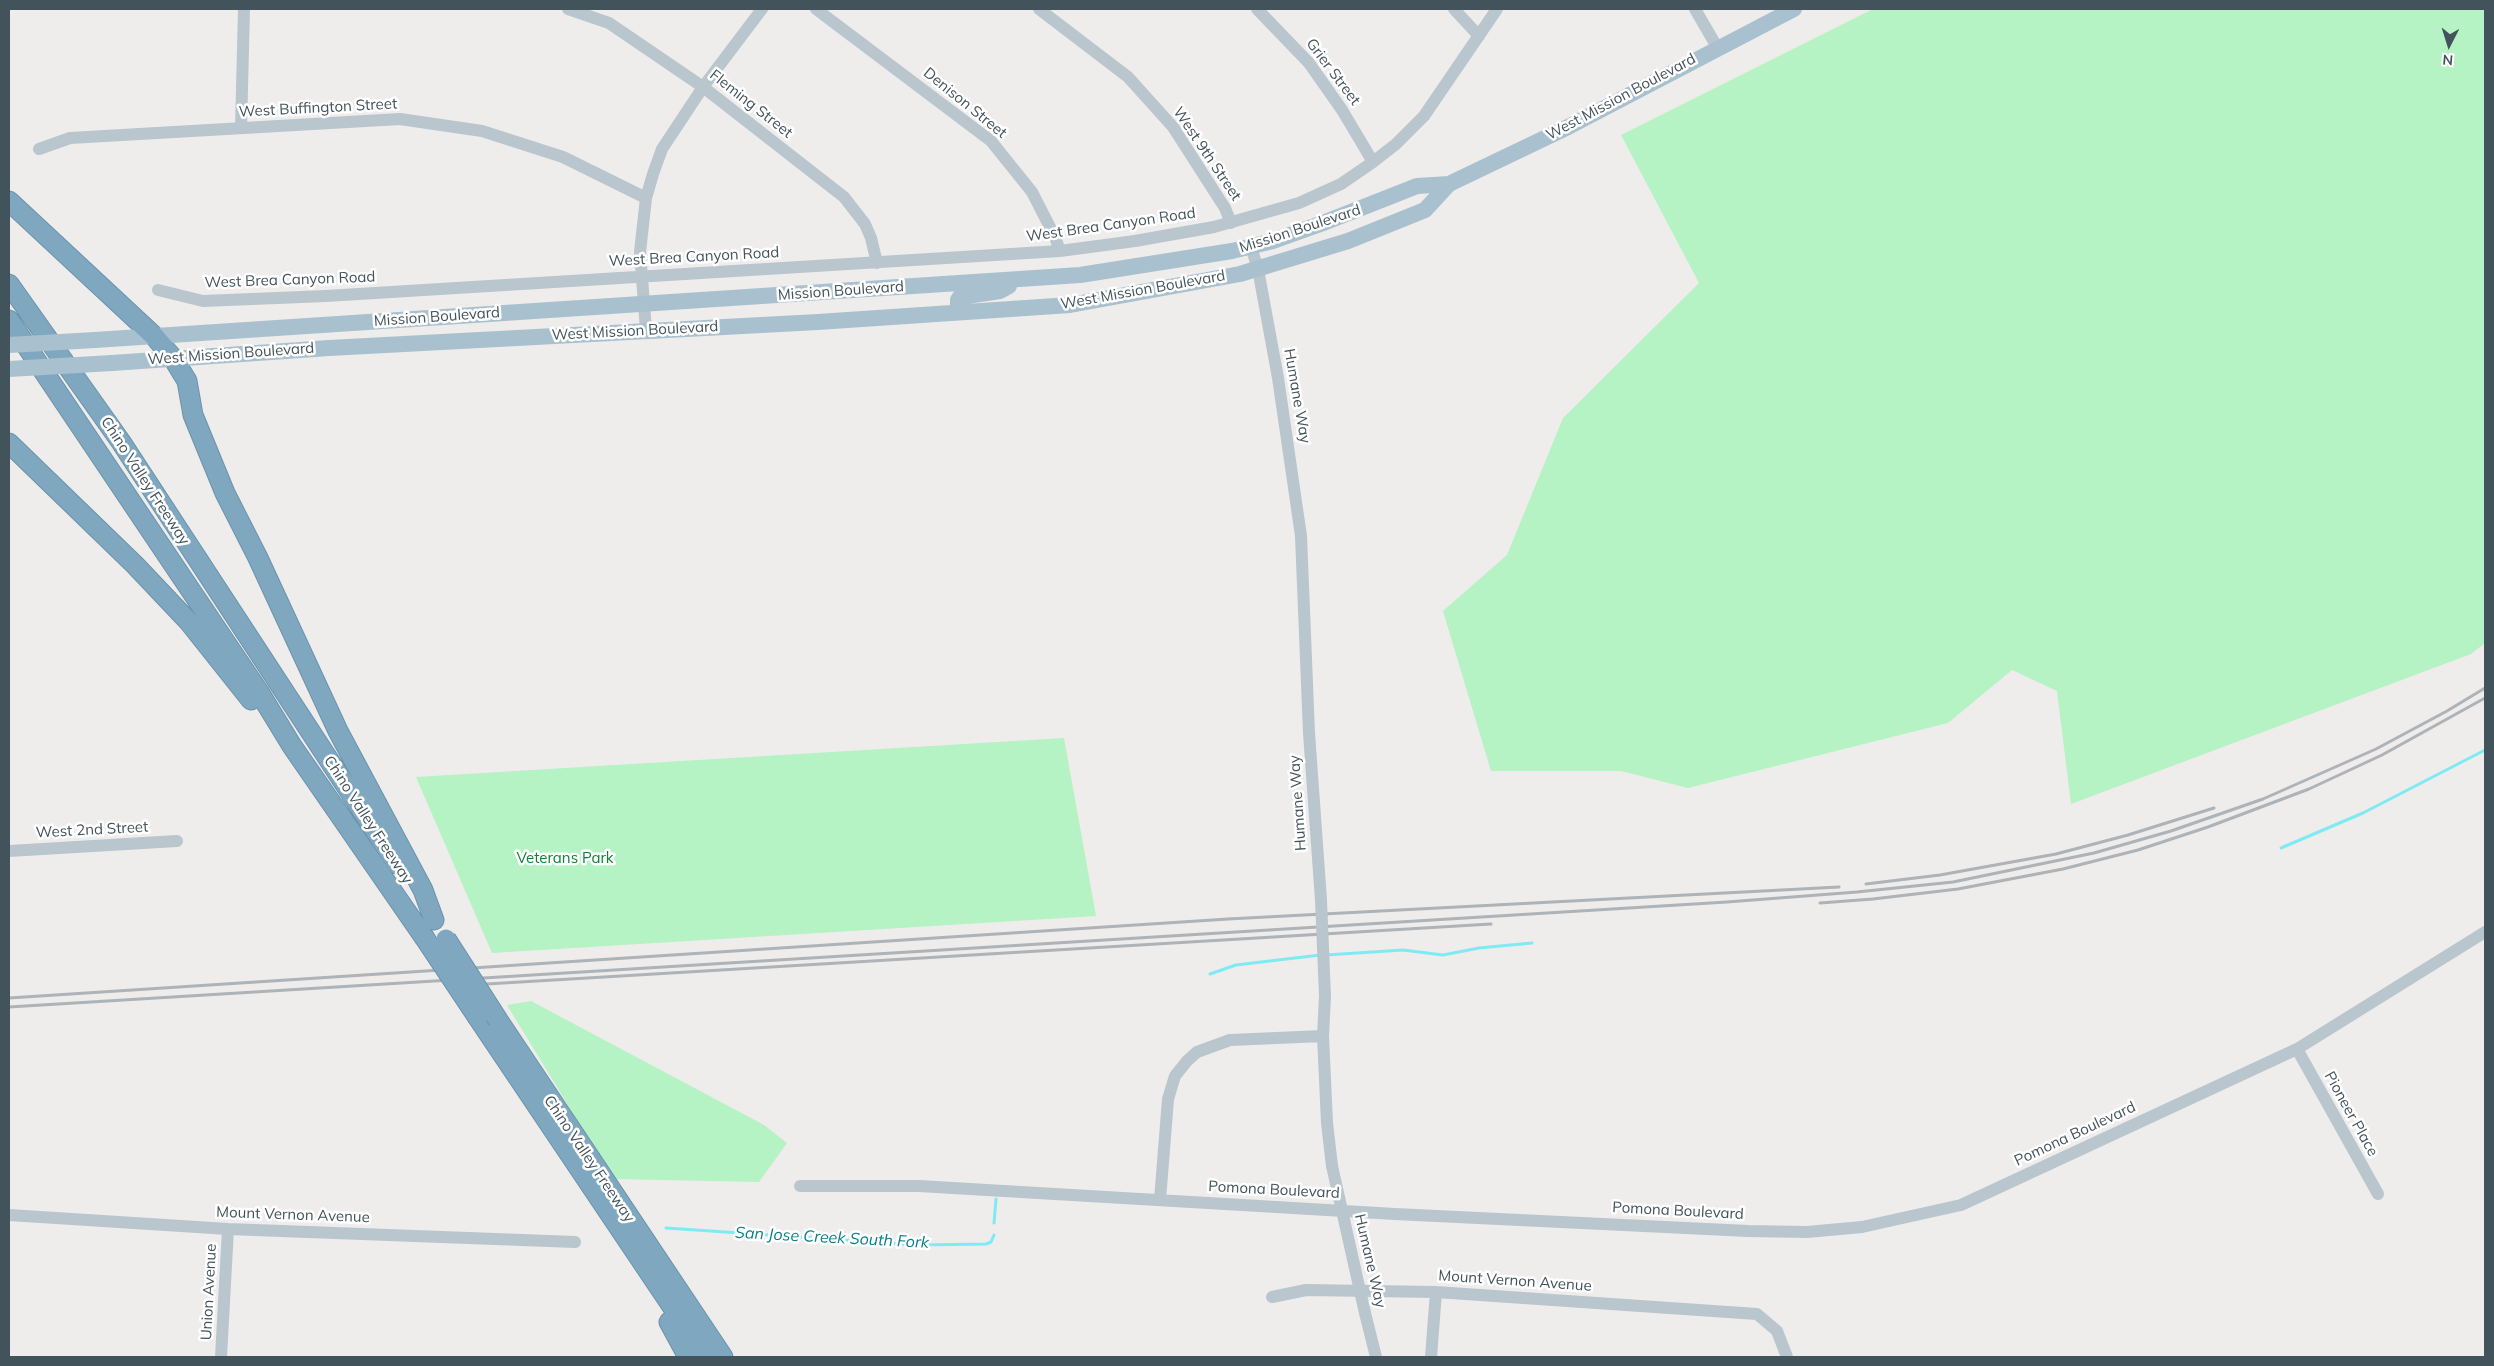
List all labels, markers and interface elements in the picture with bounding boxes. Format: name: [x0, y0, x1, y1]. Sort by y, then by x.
north arrow: [2424, 20, 2474, 70]
street label: Grier Street: [1302, 35, 1364, 109]
street label: West Mission Boulevard: [1543, 50, 1699, 144]
text: N: [2442, 51, 2454, 69]
street label: Denison Street: [920, 64, 1010, 142]
street label: Fleming Street: [706, 66, 796, 142]
street label: West Buffington Street: [238, 95, 398, 121]
street label: West 9th Street: [1169, 104, 1245, 204]
street label: Mission Boulevard: [1237, 201, 1363, 257]
street label: West Brea Canyon Road: [1025, 204, 1197, 246]
street label: West Brea Canyon Road: [608, 244, 780, 270]
street label: West Mission Boulevard: [1059, 267, 1227, 313]
street label: West Brea Canyon Road: [204, 268, 376, 292]
street label: Mission Boulevard: [777, 278, 905, 304]
street label: Mission Boulevard: [373, 304, 501, 330]
street label: West Mission Boulevard: [551, 318, 719, 344]
street label: West Mission Boulevard: [147, 339, 315, 369]
street label: Humane Way: [1280, 347, 1314, 445]
street label: Chino Valley Freeway: [97, 414, 193, 548]
street label: Chino Valley Freeway: [320, 753, 416, 887]
street label: Humane Way: [1286, 755, 1310, 851]
street label: West 2nd Street: [35, 818, 149, 842]
park label: Veterans Park: [516, 849, 614, 867]
street label: Pioneer Place: [2320, 1068, 2382, 1160]
street label: Chino Valley Freeway: [540, 1092, 638, 1226]
street label: Pomona Boulevard: [2012, 1098, 2138, 1170]
street label: Pomona Boulevard: [1208, 1178, 1340, 1202]
street label: Pomona Boulevard: [1612, 1199, 1744, 1223]
street label: Mount Vernon Avenue: [216, 1203, 370, 1227]
street label: Humane Way: [1350, 1212, 1390, 1310]
water label: San Jose Creek South Fork: [735, 1223, 929, 1253]
street label: Union Avenue: [197, 1243, 221, 1341]
street label: Mount Vernon Avenue: [1438, 1267, 1592, 1295]

